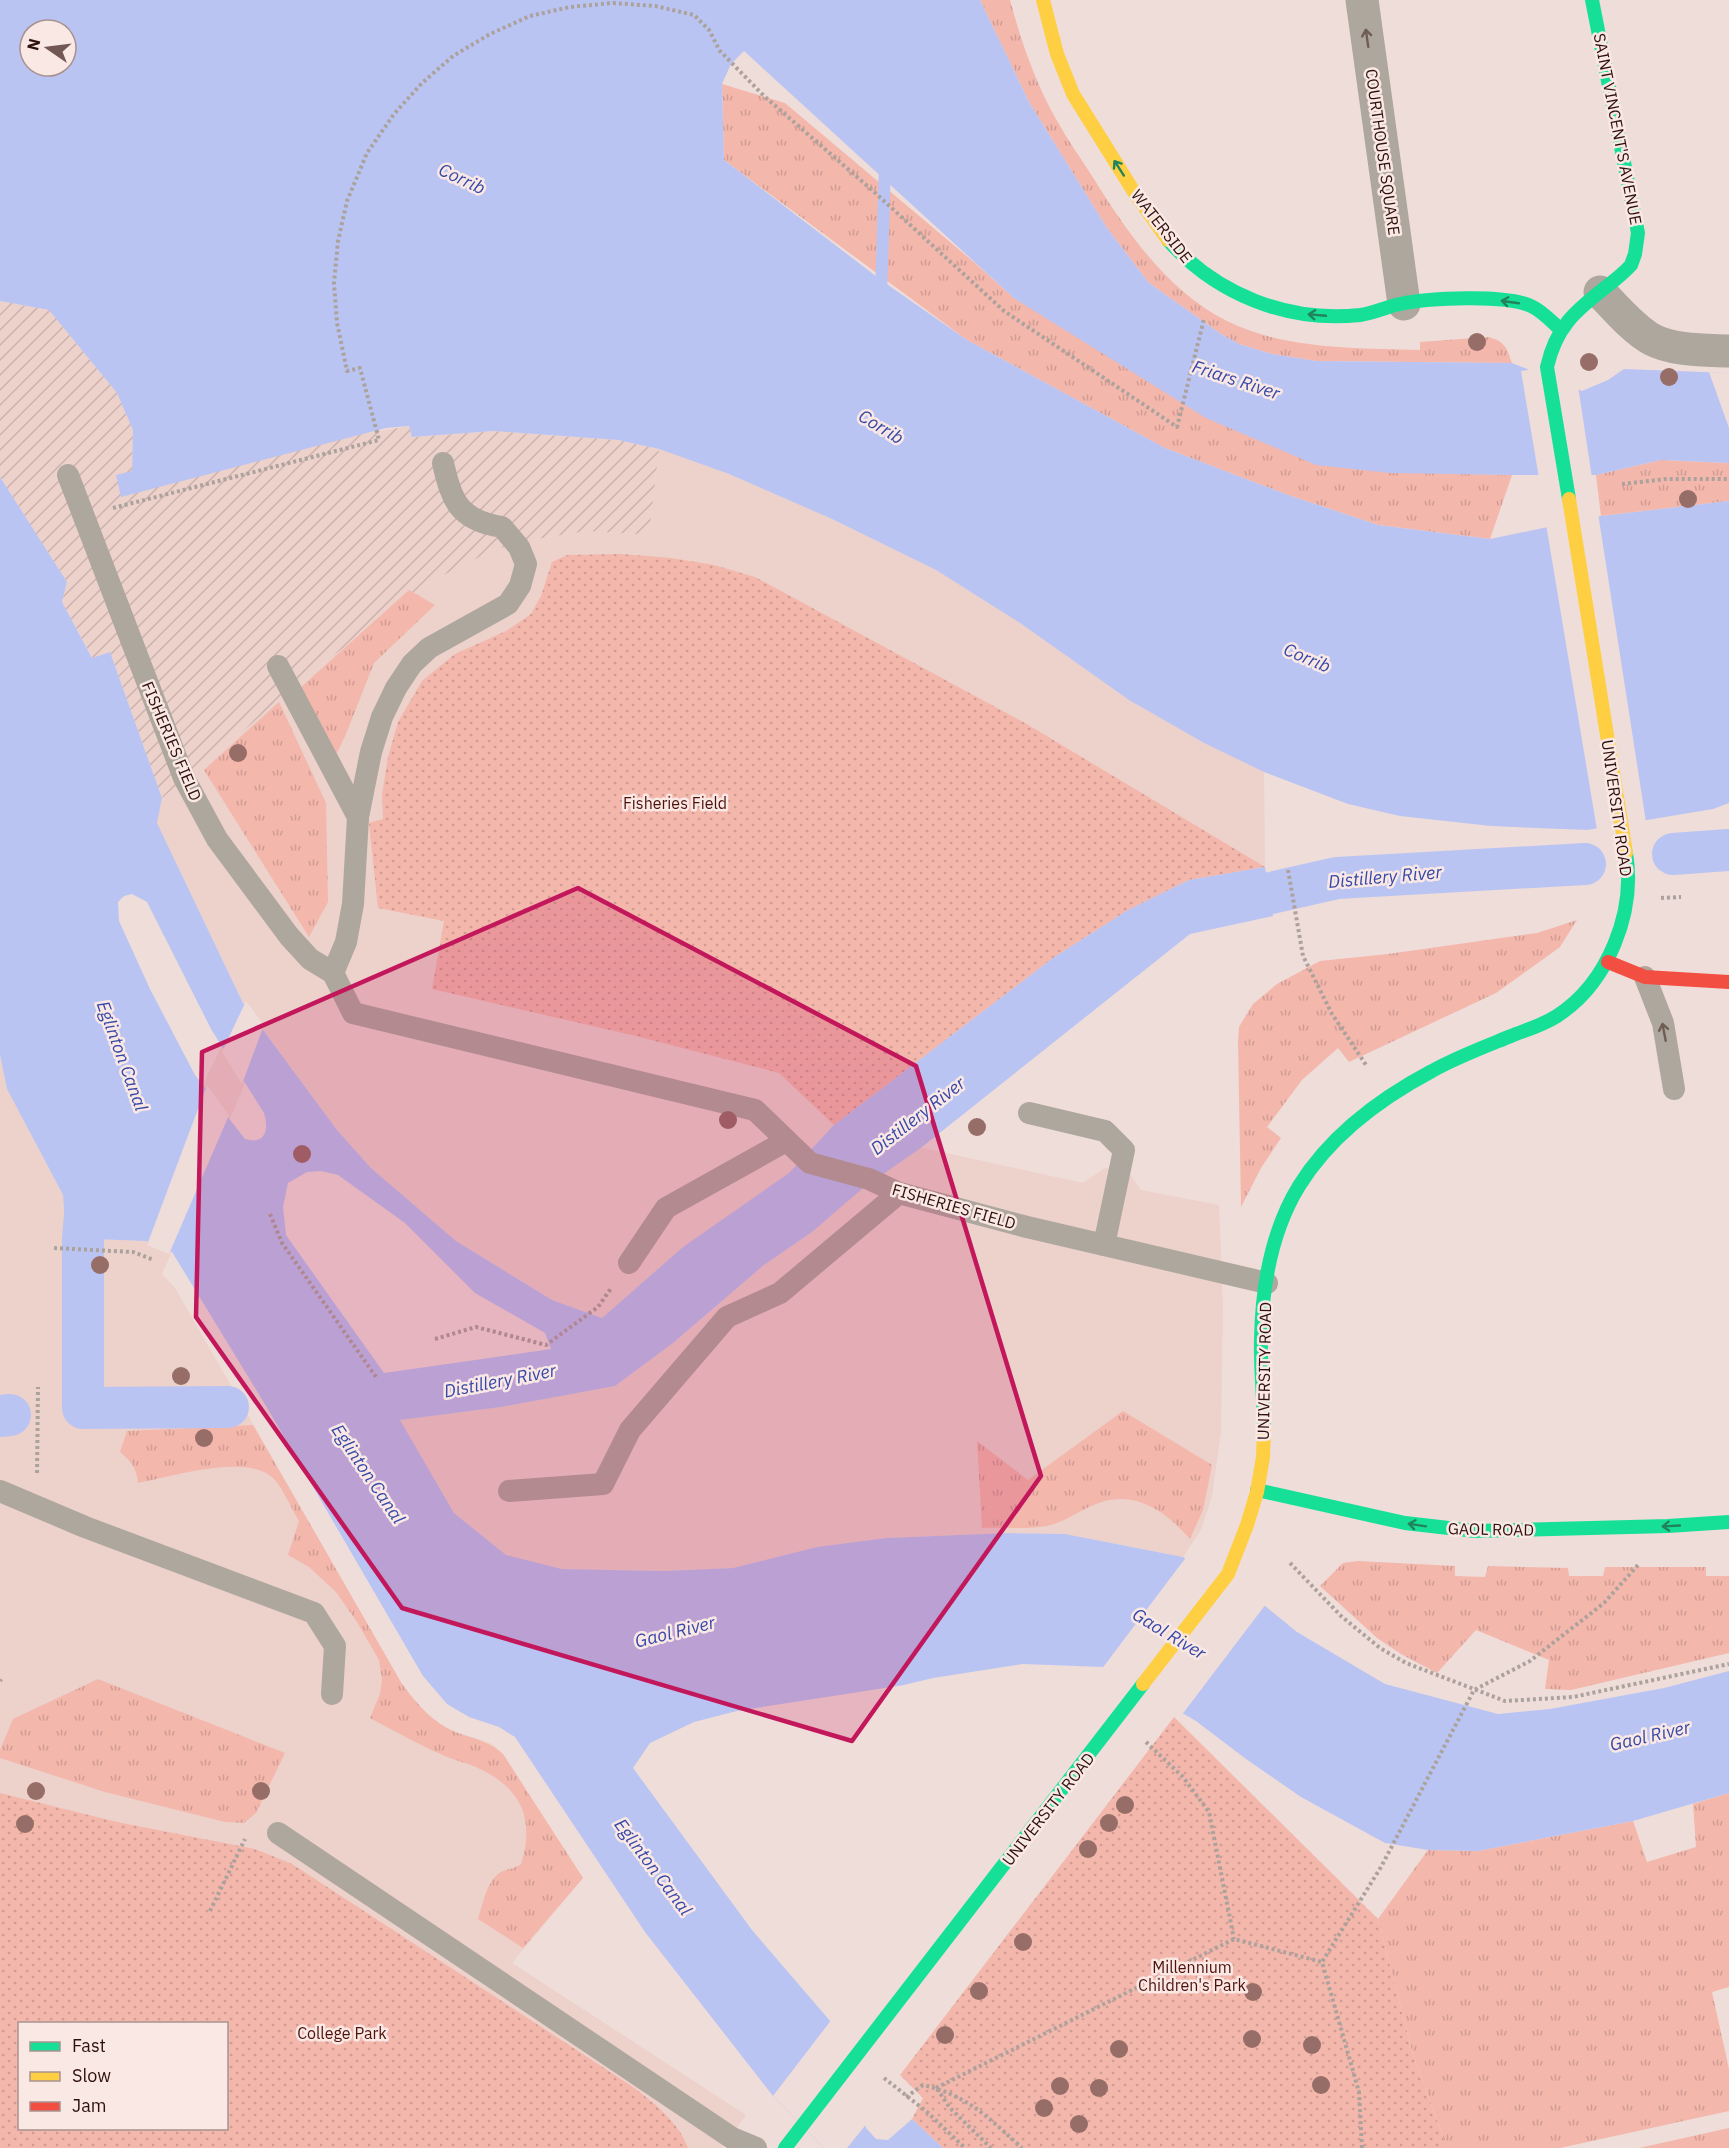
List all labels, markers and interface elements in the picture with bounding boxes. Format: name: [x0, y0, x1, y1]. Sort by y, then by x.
north arrow: [18, 18, 78, 78]
one-way arrow: [1362, 28, 1373, 48]
street label: SAINT VINCENT'S AVENUE: [1590, 32, 1646, 226]
text: N: [22, 36, 45, 52]
street label: COURTHOUSE SQUARE: [1361, 67, 1405, 237]
water label: Corrib: [435, 158, 489, 199]
one-way arrow: [1113, 160, 1125, 177]
street label: WATERSIDE: [1127, 185, 1197, 267]
one-way arrow: [1500, 297, 1520, 308]
one-way arrow: [1307, 309, 1327, 320]
water label: Friars River: [1189, 355, 1283, 405]
water label: Corrib: [854, 404, 908, 449]
water label: Corrib: [1280, 637, 1334, 678]
street label: FISHERIES FIELD: [138, 678, 206, 804]
street label: UNIVERSITY ROAD: [1597, 738, 1637, 878]
park label: Fisheries Field: [623, 793, 727, 813]
water label: Distillery River: [1327, 860, 1443, 893]
water label: Eglinton Canal: [92, 998, 153, 1114]
one-way arrow: [1658, 1022, 1669, 1042]
water label: Distillery River: [866, 1071, 970, 1160]
street label: FISHERIES FIELD: [890, 1179, 1018, 1233]
street label: UNIVERSITY ROAD: [1253, 1302, 1275, 1440]
water label: Distillery River: [442, 1358, 558, 1403]
water label: Eglinton Canal: [327, 1419, 410, 1528]
street label: GAOL ROAD: [1448, 1518, 1534, 1540]
one-way arrow: [1408, 1520, 1428, 1531]
one-way arrow: [1661, 1521, 1681, 1532]
water label: Gaol River: [1128, 1603, 1211, 1665]
water label: Gaol River: [632, 1610, 718, 1653]
water label: Gaol River: [1608, 1715, 1693, 1756]
street label: UNIVERSITY ROAD: [998, 1748, 1098, 1870]
water label: Eglinton Canal: [609, 1814, 697, 1920]
park label: Millennium Children's Park: [1138, 1957, 1247, 1995]
legend: [18, 2022, 228, 2130]
park label: College Park: [297, 2023, 387, 2043]
text: Fast: [72, 2034, 106, 2057]
text: Slow: [72, 2064, 111, 2087]
text: Jam: [72, 2094, 107, 2117]

